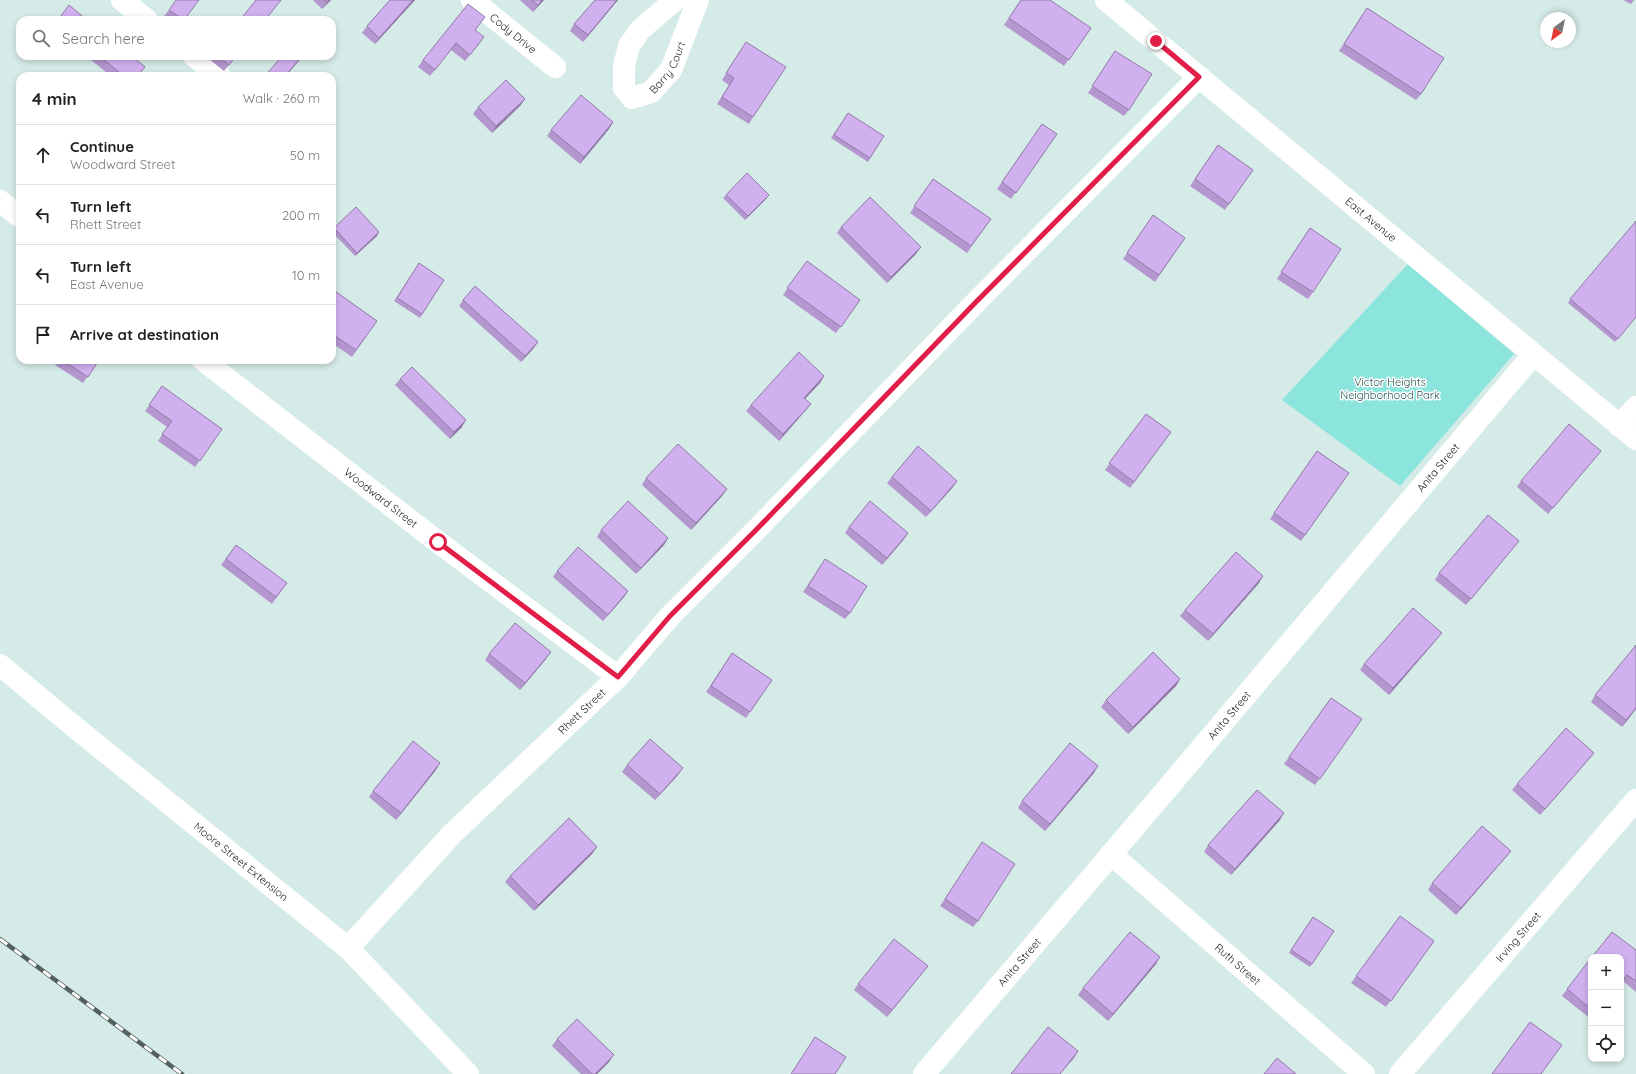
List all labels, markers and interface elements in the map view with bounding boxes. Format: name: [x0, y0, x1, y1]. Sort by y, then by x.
street label: Cody Drive: [487, 10, 540, 56]
north arrow: [1540, 12, 1576, 48]
search box: [16, 16, 336, 60]
icon: search: [30, 27, 52, 49]
text: Search here: [62, 29, 145, 48]
route end: [1147, 32, 1165, 50]
street label: Barry Court: [646, 39, 689, 96]
text: 4 min: [32, 88, 77, 109]
text: Walk · 260 m: [243, 90, 320, 106]
text: Continue: [70, 137, 134, 156]
icon: ahead: [32, 144, 54, 166]
text: 50 m: [290, 147, 320, 163]
text: Woodward Street: [70, 156, 175, 172]
street label: East Avenue: [1342, 194, 1399, 245]
text: Turn left: [70, 197, 132, 216]
icon: left: [32, 204, 54, 226]
text: 200 m: [282, 207, 320, 223]
text: Rhett Street: [70, 216, 141, 232]
text: Turn left: [70, 257, 132, 276]
icon: left: [32, 264, 54, 286]
text: 10 m: [292, 267, 320, 283]
text: East Avenue: [70, 276, 144, 292]
icon: arrive: [32, 324, 54, 346]
text: Arrive at destination: [70, 325, 219, 344]
park label: Victor Heights Neighborhood Park: [1340, 375, 1440, 402]
street label: Anita Street: [1414, 440, 1463, 495]
street label: Woodward Street: [341, 465, 421, 531]
route start: [429, 533, 447, 551]
street label: Rhett Street: [555, 685, 609, 737]
street label: Anita Street: [1205, 688, 1254, 742]
street label: Moore Street Extension: [191, 819, 291, 904]
street label: Irving Street: [1493, 909, 1544, 965]
street label: Anita Street: [995, 935, 1044, 989]
street label: Ruth Street: [1212, 940, 1264, 988]
map controls: [1588, 954, 1624, 1062]
button: +: [1588, 954, 1624, 990]
button: −: [1588, 990, 1624, 1026]
button: locate: [1588, 1026, 1624, 1062]

